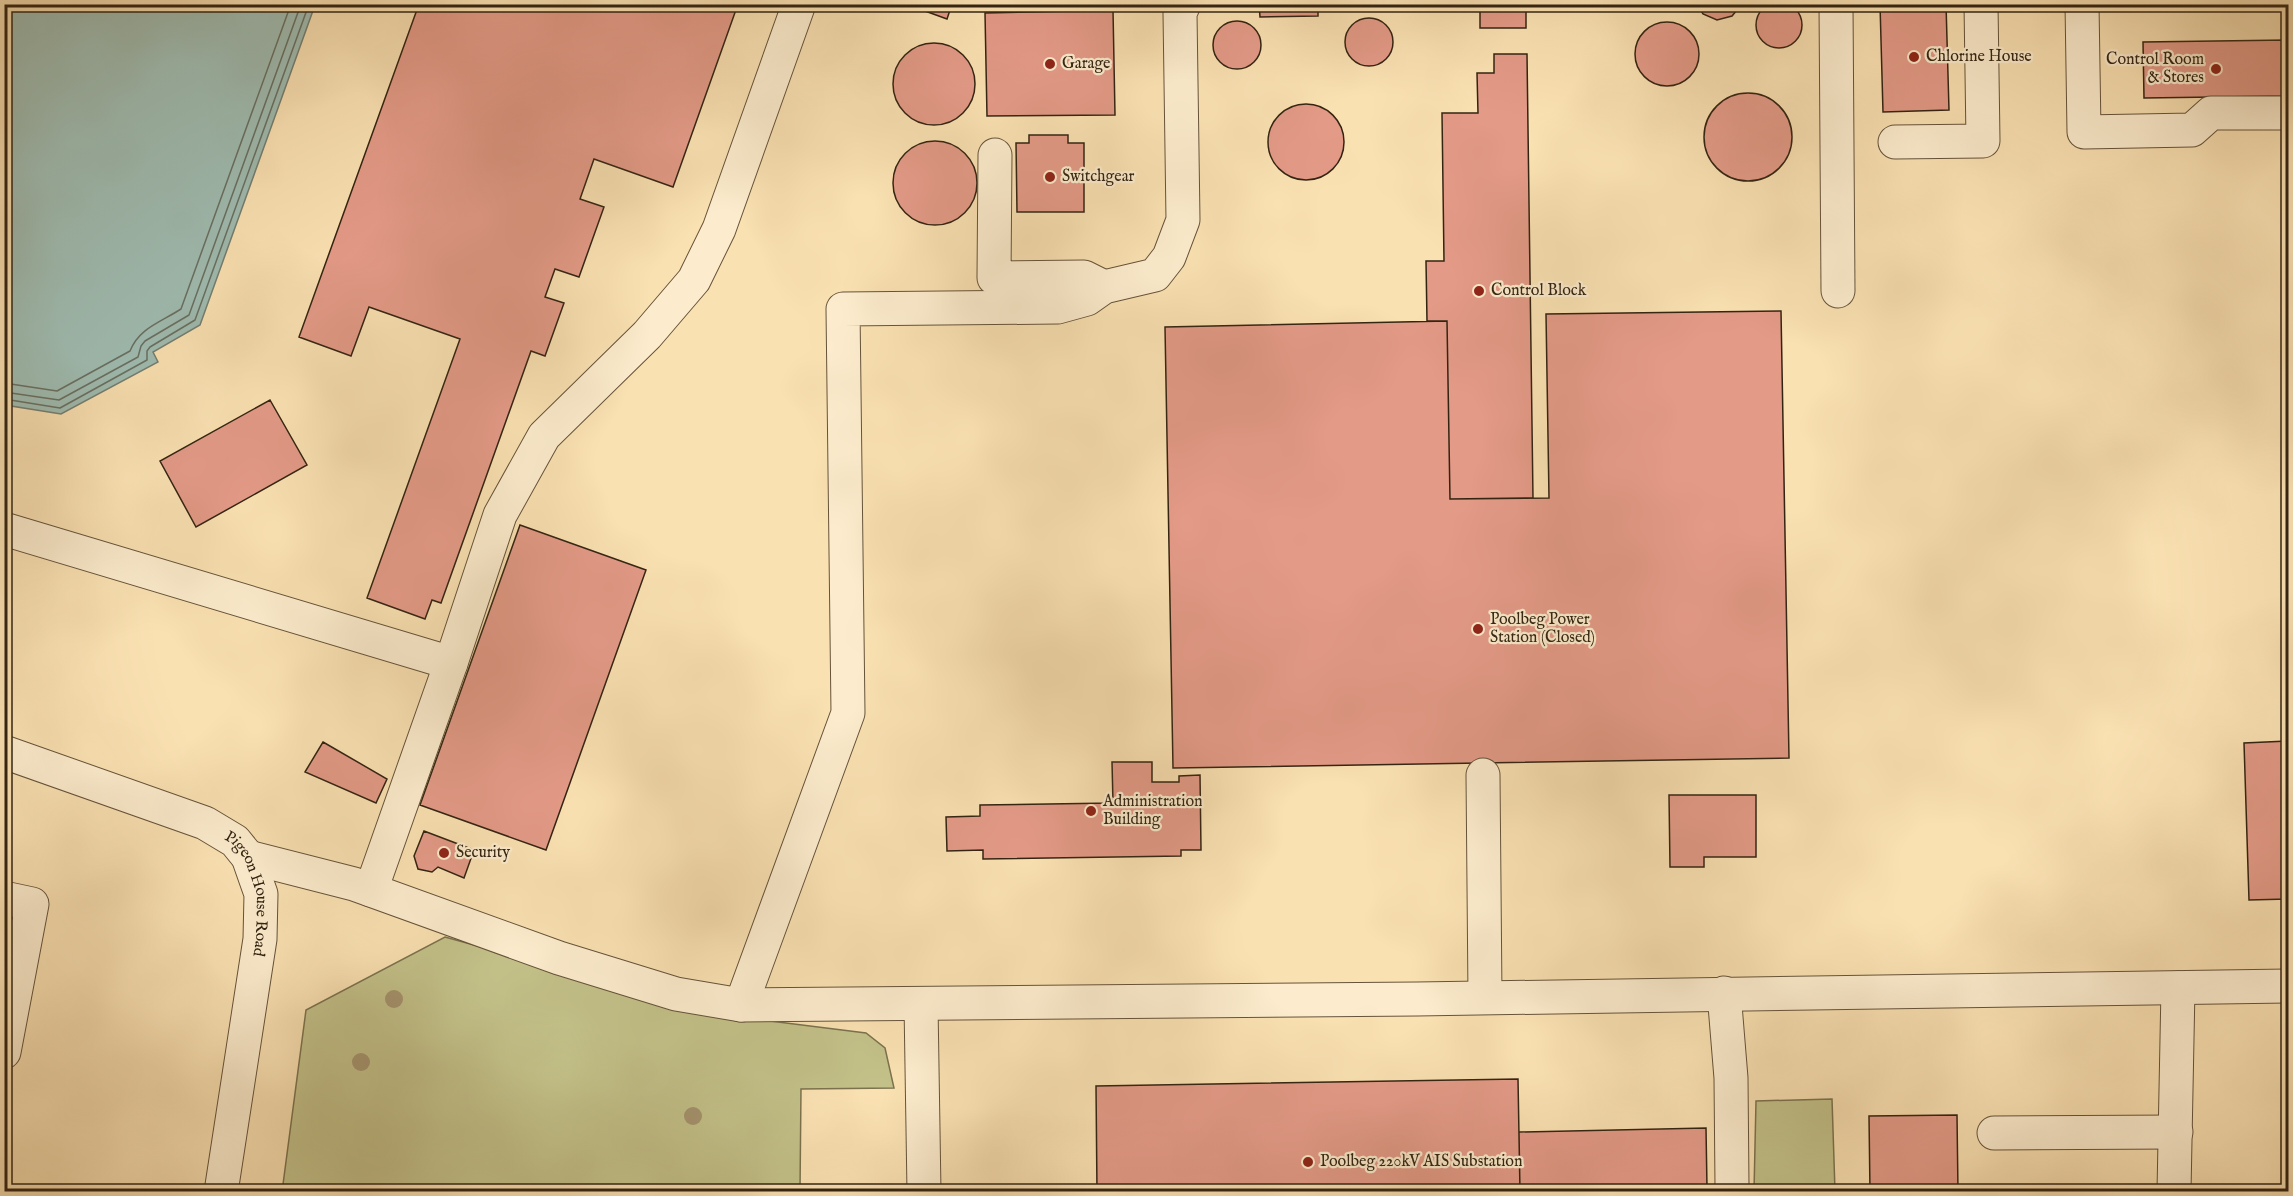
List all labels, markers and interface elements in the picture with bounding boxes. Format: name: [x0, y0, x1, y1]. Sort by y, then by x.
place label: Chlorine House: [1926, 47, 2032, 67]
marker: Chlorine House: [1907, 50, 1921, 64]
place label: Control Room & Stores: [2106, 50, 2204, 88]
place label: Garage: [1062, 54, 1110, 74]
marker: Garage: [1043, 57, 1057, 71]
marker: Control Room & Stores: [2209, 62, 2223, 76]
place label: Switchgear: [1062, 167, 1135, 187]
marker: Switchgear: [1043, 170, 1057, 184]
place label: Control Block: [1491, 281, 1587, 301]
marker: Control Block: [1472, 284, 1486, 298]
place label: Poolbeg Power Station (Closed): [1490, 610, 1595, 648]
marker: Poolbeg Power Station (Closed): [1471, 622, 1485, 636]
place label: Administration Building: [1102, 792, 1203, 830]
marker: Administration Building: [1084, 804, 1098, 818]
street label: Pigeon House Road: [221, 827, 271, 958]
place label: Security: [456, 843, 510, 863]
marker: Security: [437, 846, 451, 860]
place label: Poolbeg 220kV AIS Substation: [1320, 1152, 1523, 1172]
marker: Poolbeg 220kV AIS Substation: [1301, 1155, 1315, 1169]

